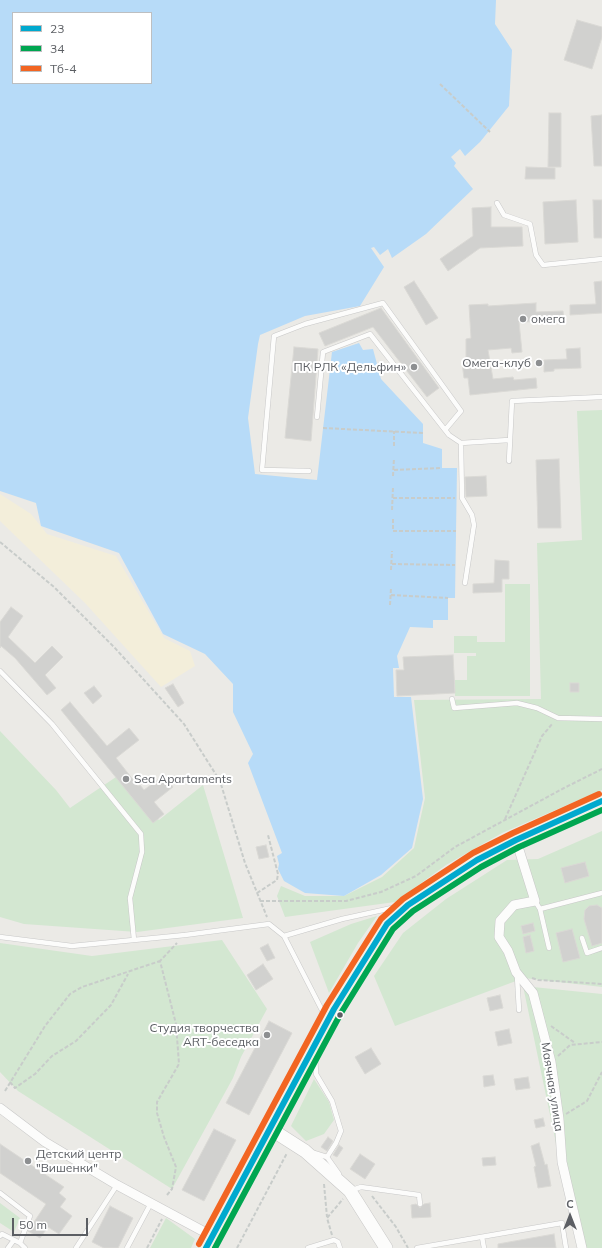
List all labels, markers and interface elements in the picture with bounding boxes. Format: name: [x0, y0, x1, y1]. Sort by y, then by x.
legend: [12, 12, 152, 84]
text: 23: [50, 21, 64, 36]
text: 34: [50, 41, 64, 56]
text: Тб-4: [50, 61, 76, 76]
place label: омега: [531, 312, 565, 326]
marker: омега: [518, 314, 528, 324]
place label: Омега-клуб: [462, 356, 531, 370]
marker: Омега-клуб: [534, 358, 544, 368]
place label: ПК РЛК «Дельфин»: [294, 360, 406, 374]
marker: ПК РЛК «Дельфин»: [409, 362, 419, 372]
place label: Sea Apartaments: [134, 772, 232, 786]
marker: Sea Apartaments: [121, 774, 131, 784]
unlabelled marker: [335, 1010, 345, 1020]
place label: Студия творчества ART-беседка: [149, 1021, 259, 1049]
marker: Студия творчества ART-беседка: [262, 1030, 272, 1040]
street label: Маячная улица: [538, 1041, 566, 1133]
place label: Детский центр "Вишенки": [36, 1147, 122, 1175]
marker: Детский центр "Вишенки": [23, 1156, 33, 1166]
north arrow: [550, 1196, 590, 1236]
text: С: [566, 1197, 574, 1211]
scale bar: [14, 1210, 90, 1236]
text: 50 m: [19, 1217, 47, 1232]

